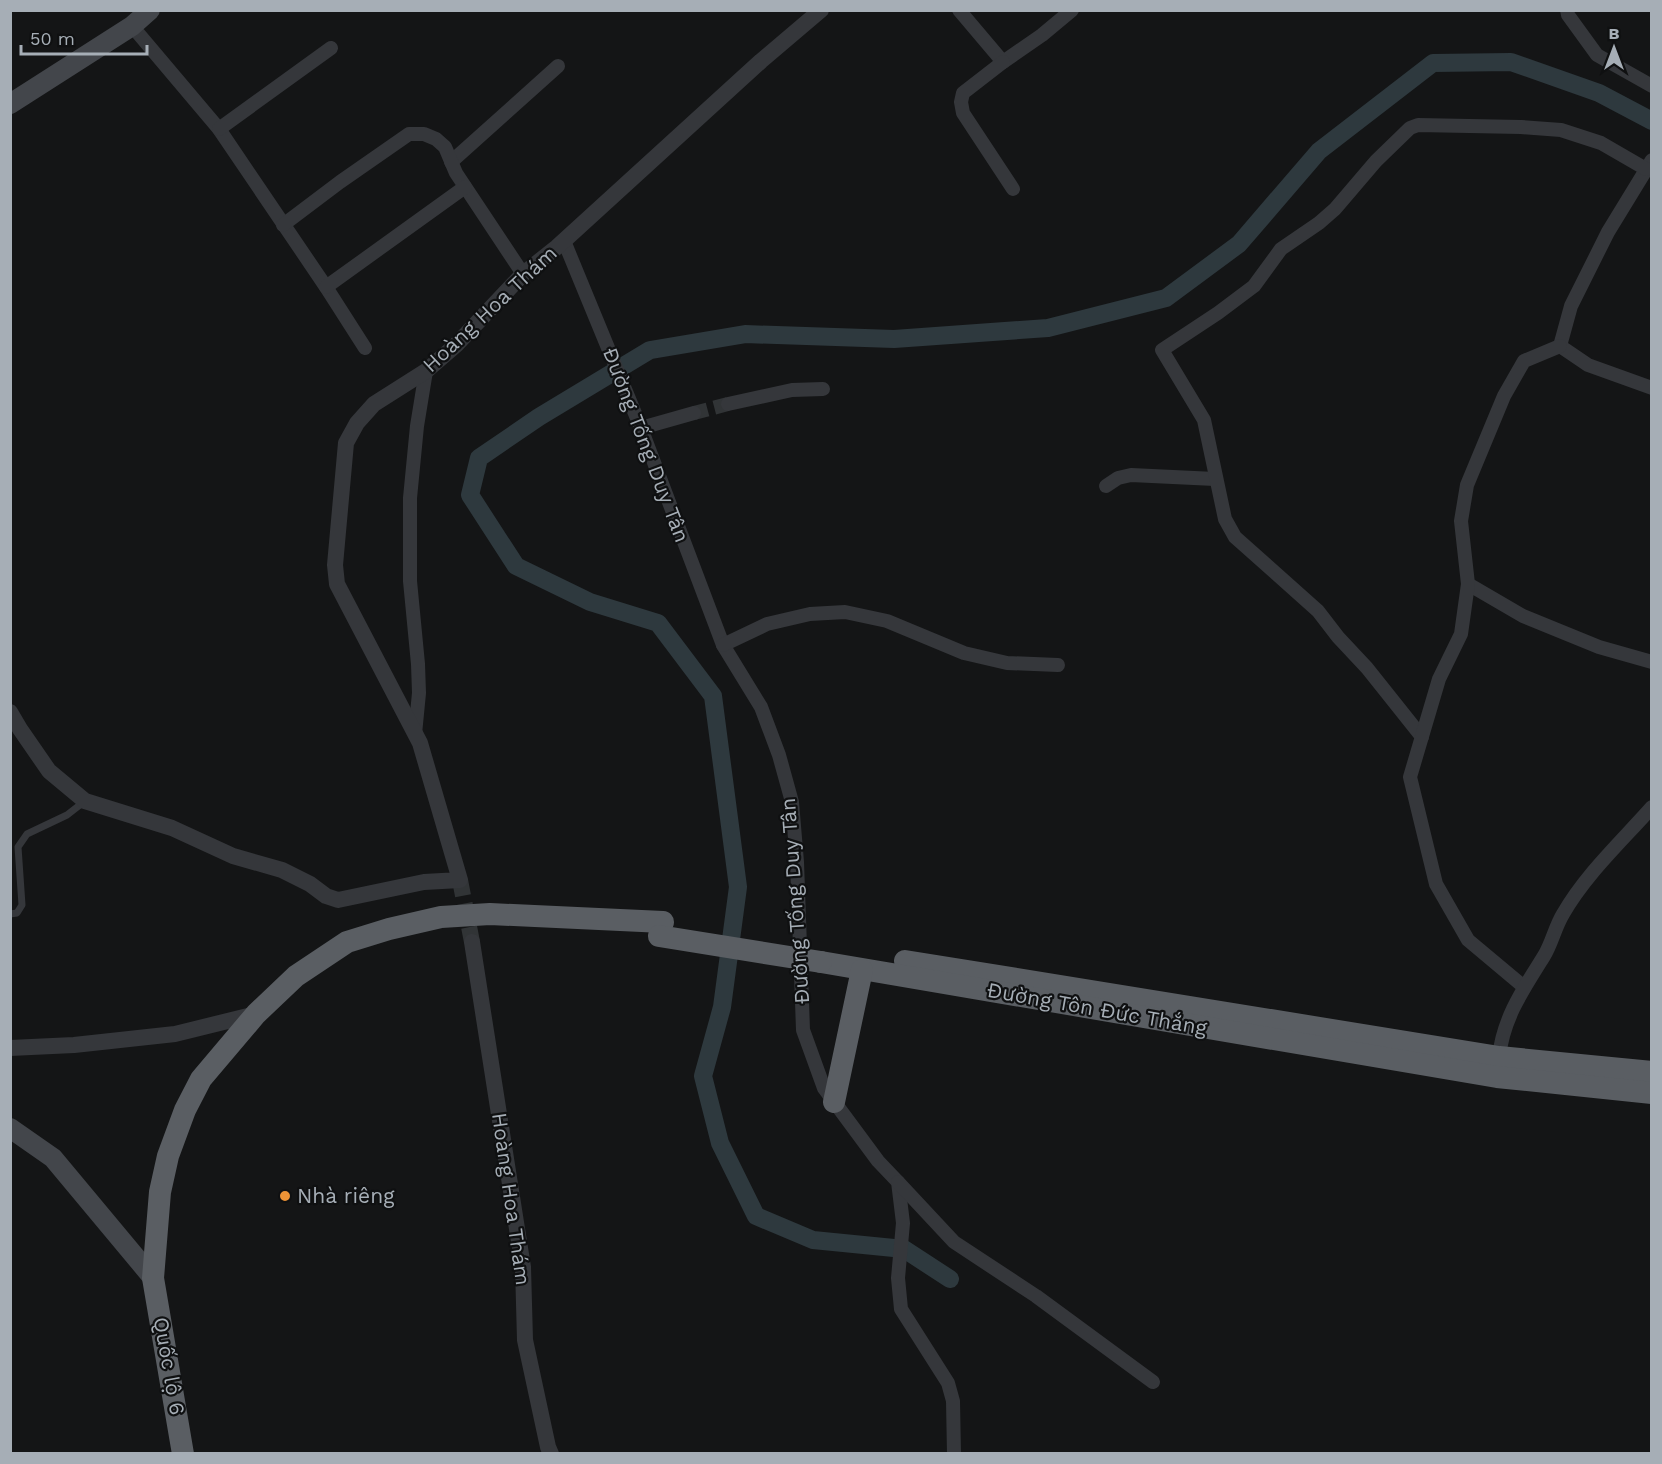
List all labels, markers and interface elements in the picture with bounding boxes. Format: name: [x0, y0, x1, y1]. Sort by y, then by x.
scale bar: [21, 18, 147, 56]
north arrow: [1584, 18, 1644, 78]
text: B: [1609, 24, 1620, 43]
text: 50 m: [30, 28, 75, 49]
street label: Hoàng Hoa Thám: [417, 240, 562, 377]
street label: Đường Tống Duy Tân: [598, 344, 695, 546]
street label: Đường Tống Duy Tân: [775, 797, 814, 1005]
street label: Đường Tôn Đức Thắng: [985, 977, 1210, 1040]
street label: Hoàng Hoa Thám: [487, 1111, 536, 1287]
place label: Nhà riêng: [297, 1183, 395, 1208]
marker: Nhà riêng: [278, 1189, 292, 1203]
street label: Quốc lộ 6: [149, 1315, 190, 1417]

